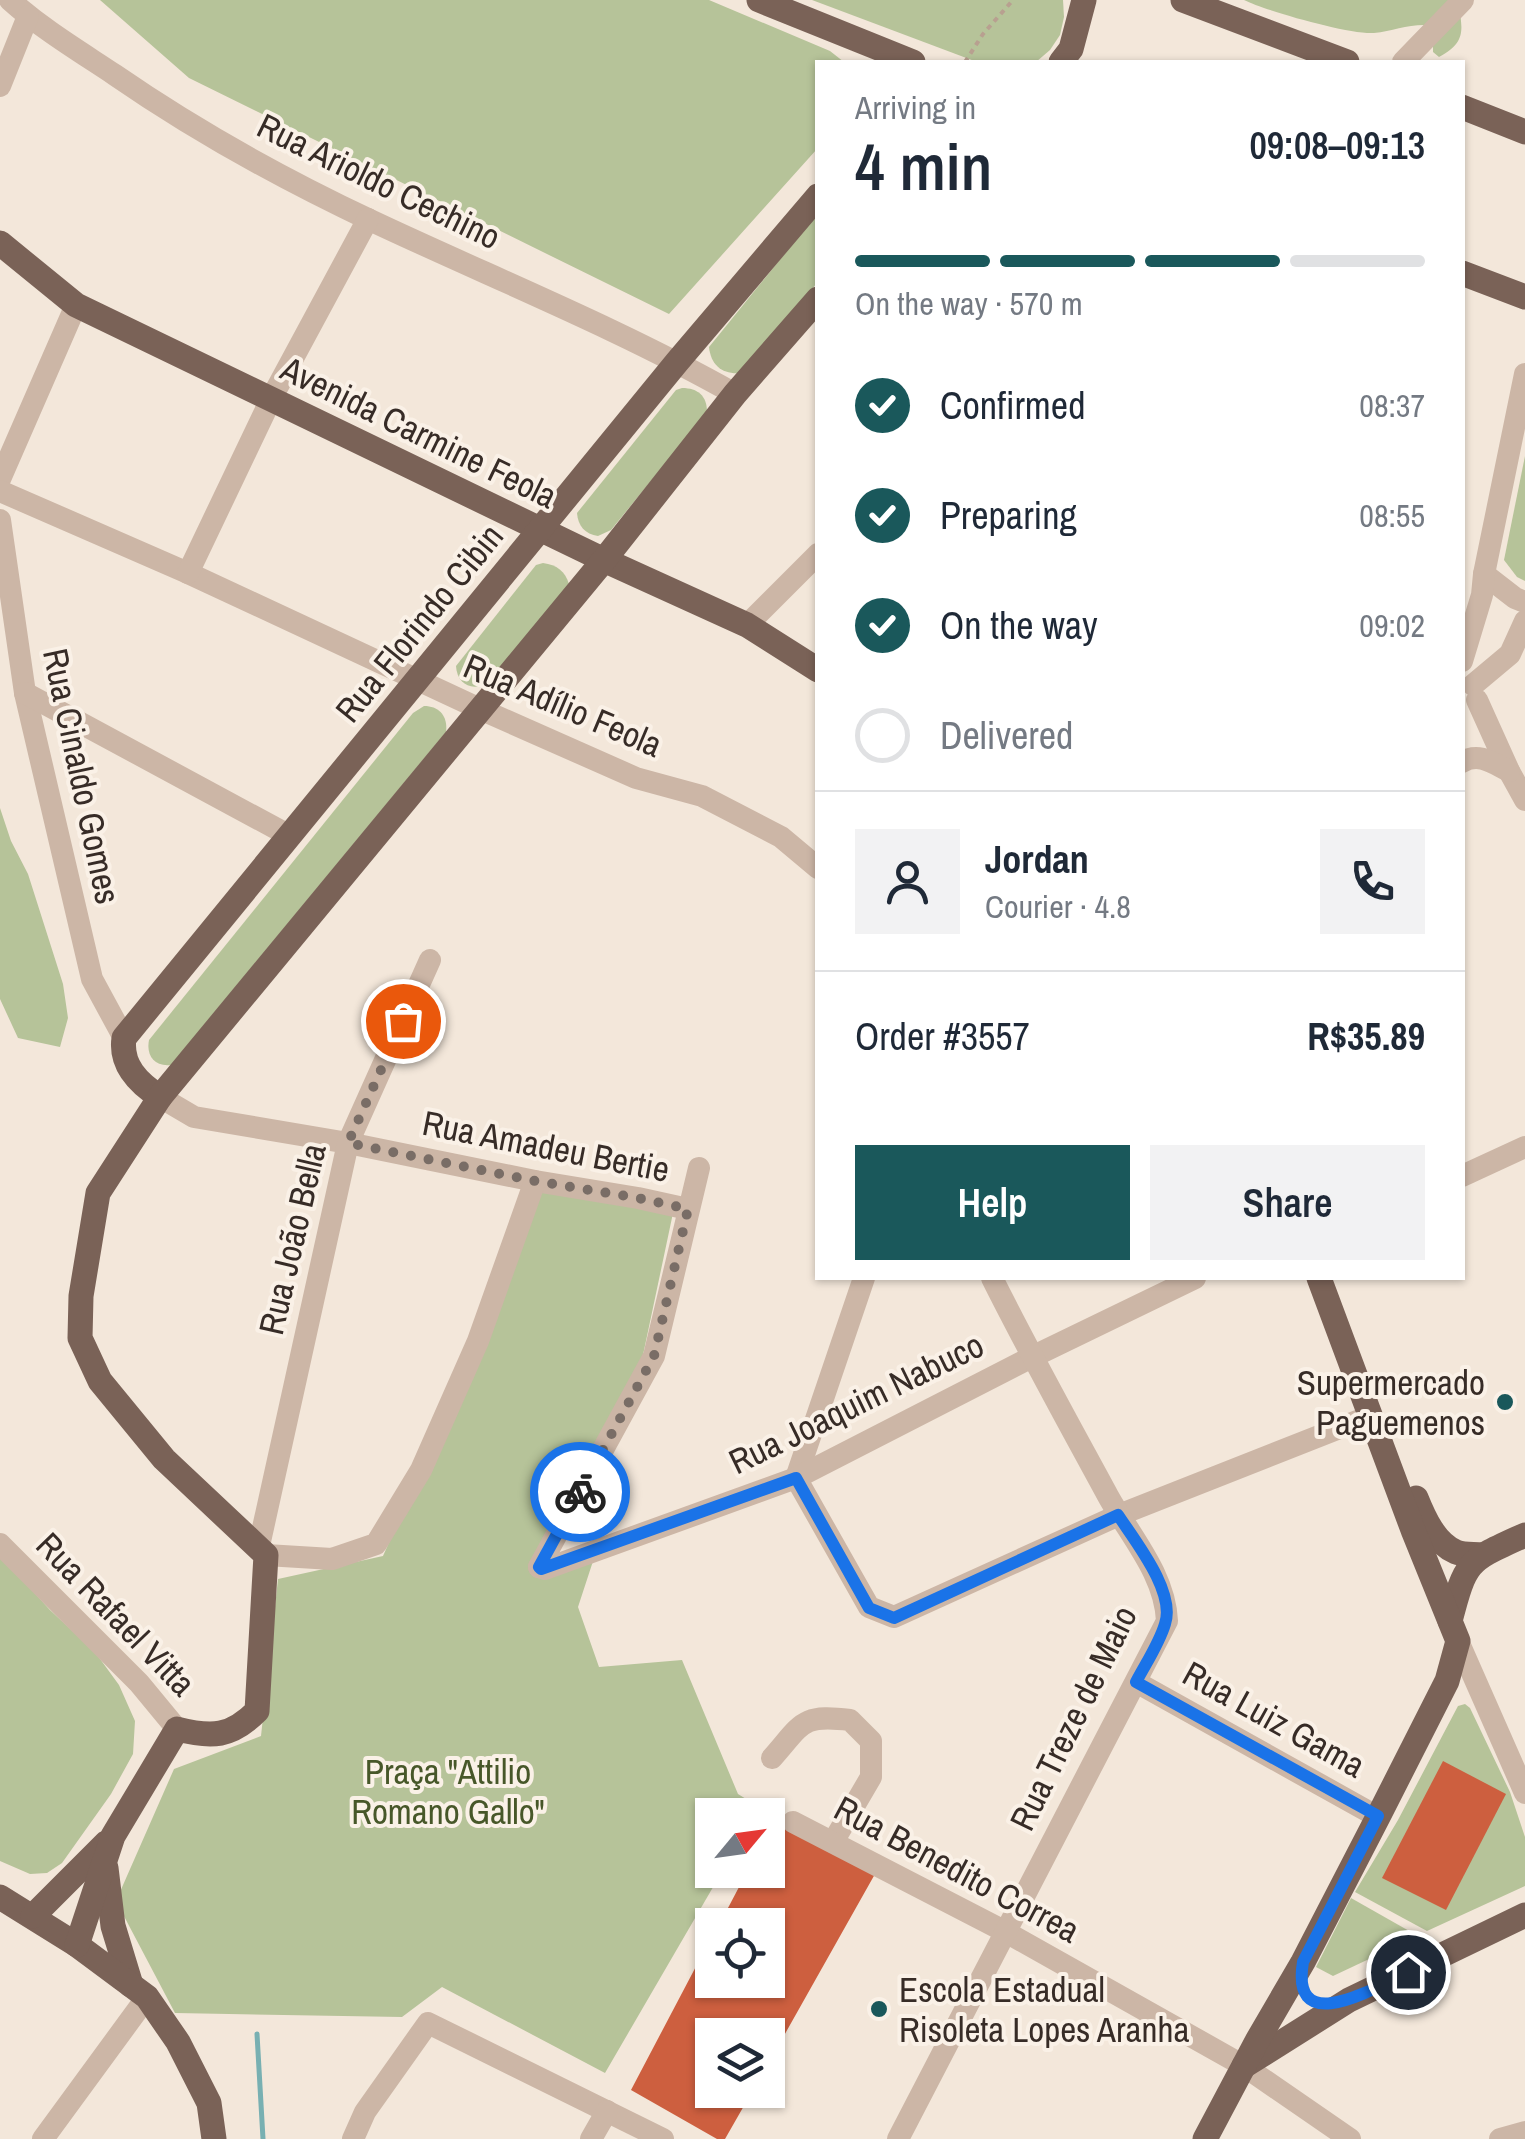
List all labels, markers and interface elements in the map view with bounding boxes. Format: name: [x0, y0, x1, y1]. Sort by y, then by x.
text: Arriving in: [855, 86, 976, 129]
street label: Rua Arioldo Cechino: [250, 102, 508, 260]
text: 09:08–09:13: [1249, 120, 1425, 171]
text: 4 min: [855, 123, 992, 210]
text: On the way · 570 m: [855, 282, 1083, 325]
street label: Avenida Carmine Feola: [272, 344, 565, 519]
icon: check: [855, 378, 910, 433]
text: Confirmed: [940, 380, 1085, 431]
text: 08:37: [1359, 384, 1425, 427]
icon: check: [855, 488, 910, 543]
text: Preparing: [940, 490, 1077, 541]
text: 08:55: [1359, 494, 1425, 537]
street label: Rua Florindo Cibin: [324, 514, 514, 732]
icon: check: [855, 598, 910, 653]
text: On the way: [940, 600, 1098, 651]
text: 09:02: [1359, 604, 1425, 647]
street label: Rua Adílio Feola: [457, 642, 669, 768]
street label: Rua Cinaldo Gomes: [32, 644, 132, 908]
text: Delivered: [940, 710, 1073, 761]
button: person: [855, 829, 960, 934]
button: phone: [1320, 829, 1425, 934]
text: Jordan: [985, 834, 1089, 885]
text: Courier · 4.8: [985, 885, 1131, 928]
pin: [361, 979, 446, 1064]
icon: bag: [376, 994, 431, 1049]
text: Order #3557: [855, 1011, 1030, 1062]
text: R$35.89: [1307, 1011, 1425, 1062]
street label: Rua Amadeu Bertie: [419, 1099, 673, 1193]
street label: Rua João Bella: [247, 1139, 337, 1339]
button: Help: [855, 1145, 1130, 1260]
button: Share: [1150, 1145, 1425, 1260]
street label: Rua Joaquim Nabuco: [721, 1321, 991, 1485]
place label: Supermercado Paguemenos: [1297, 1359, 1485, 1446]
marker: Supermercado Paguemenos: [1494, 1391, 1516, 1413]
courier: [530, 1442, 630, 1542]
icon: bike: [553, 1465, 608, 1520]
street label: Rua Rafael Vitta: [26, 1522, 206, 1706]
street label: Rua Treze de Maio: [998, 1598, 1148, 1838]
street label: Rua Luiz Gama: [1175, 1650, 1373, 1788]
park label: Praça "Attilio Romano Gallo": [351, 1748, 545, 1835]
street label: Rua Benedito Correa: [826, 1785, 1088, 1953]
north arrow: [695, 1798, 785, 1888]
map controls: [695, 1798, 785, 2108]
button: locate: [695, 1908, 785, 1998]
pin: [1366, 1930, 1451, 2015]
icon: home: [1381, 1945, 1436, 2000]
place label: Escola Estadual Risoleta Lopes Aranha: [899, 1966, 1189, 2053]
marker: Escola Estadual Risoleta Lopes Aranha: [868, 1998, 890, 2020]
button: layers: [695, 2018, 785, 2108]

